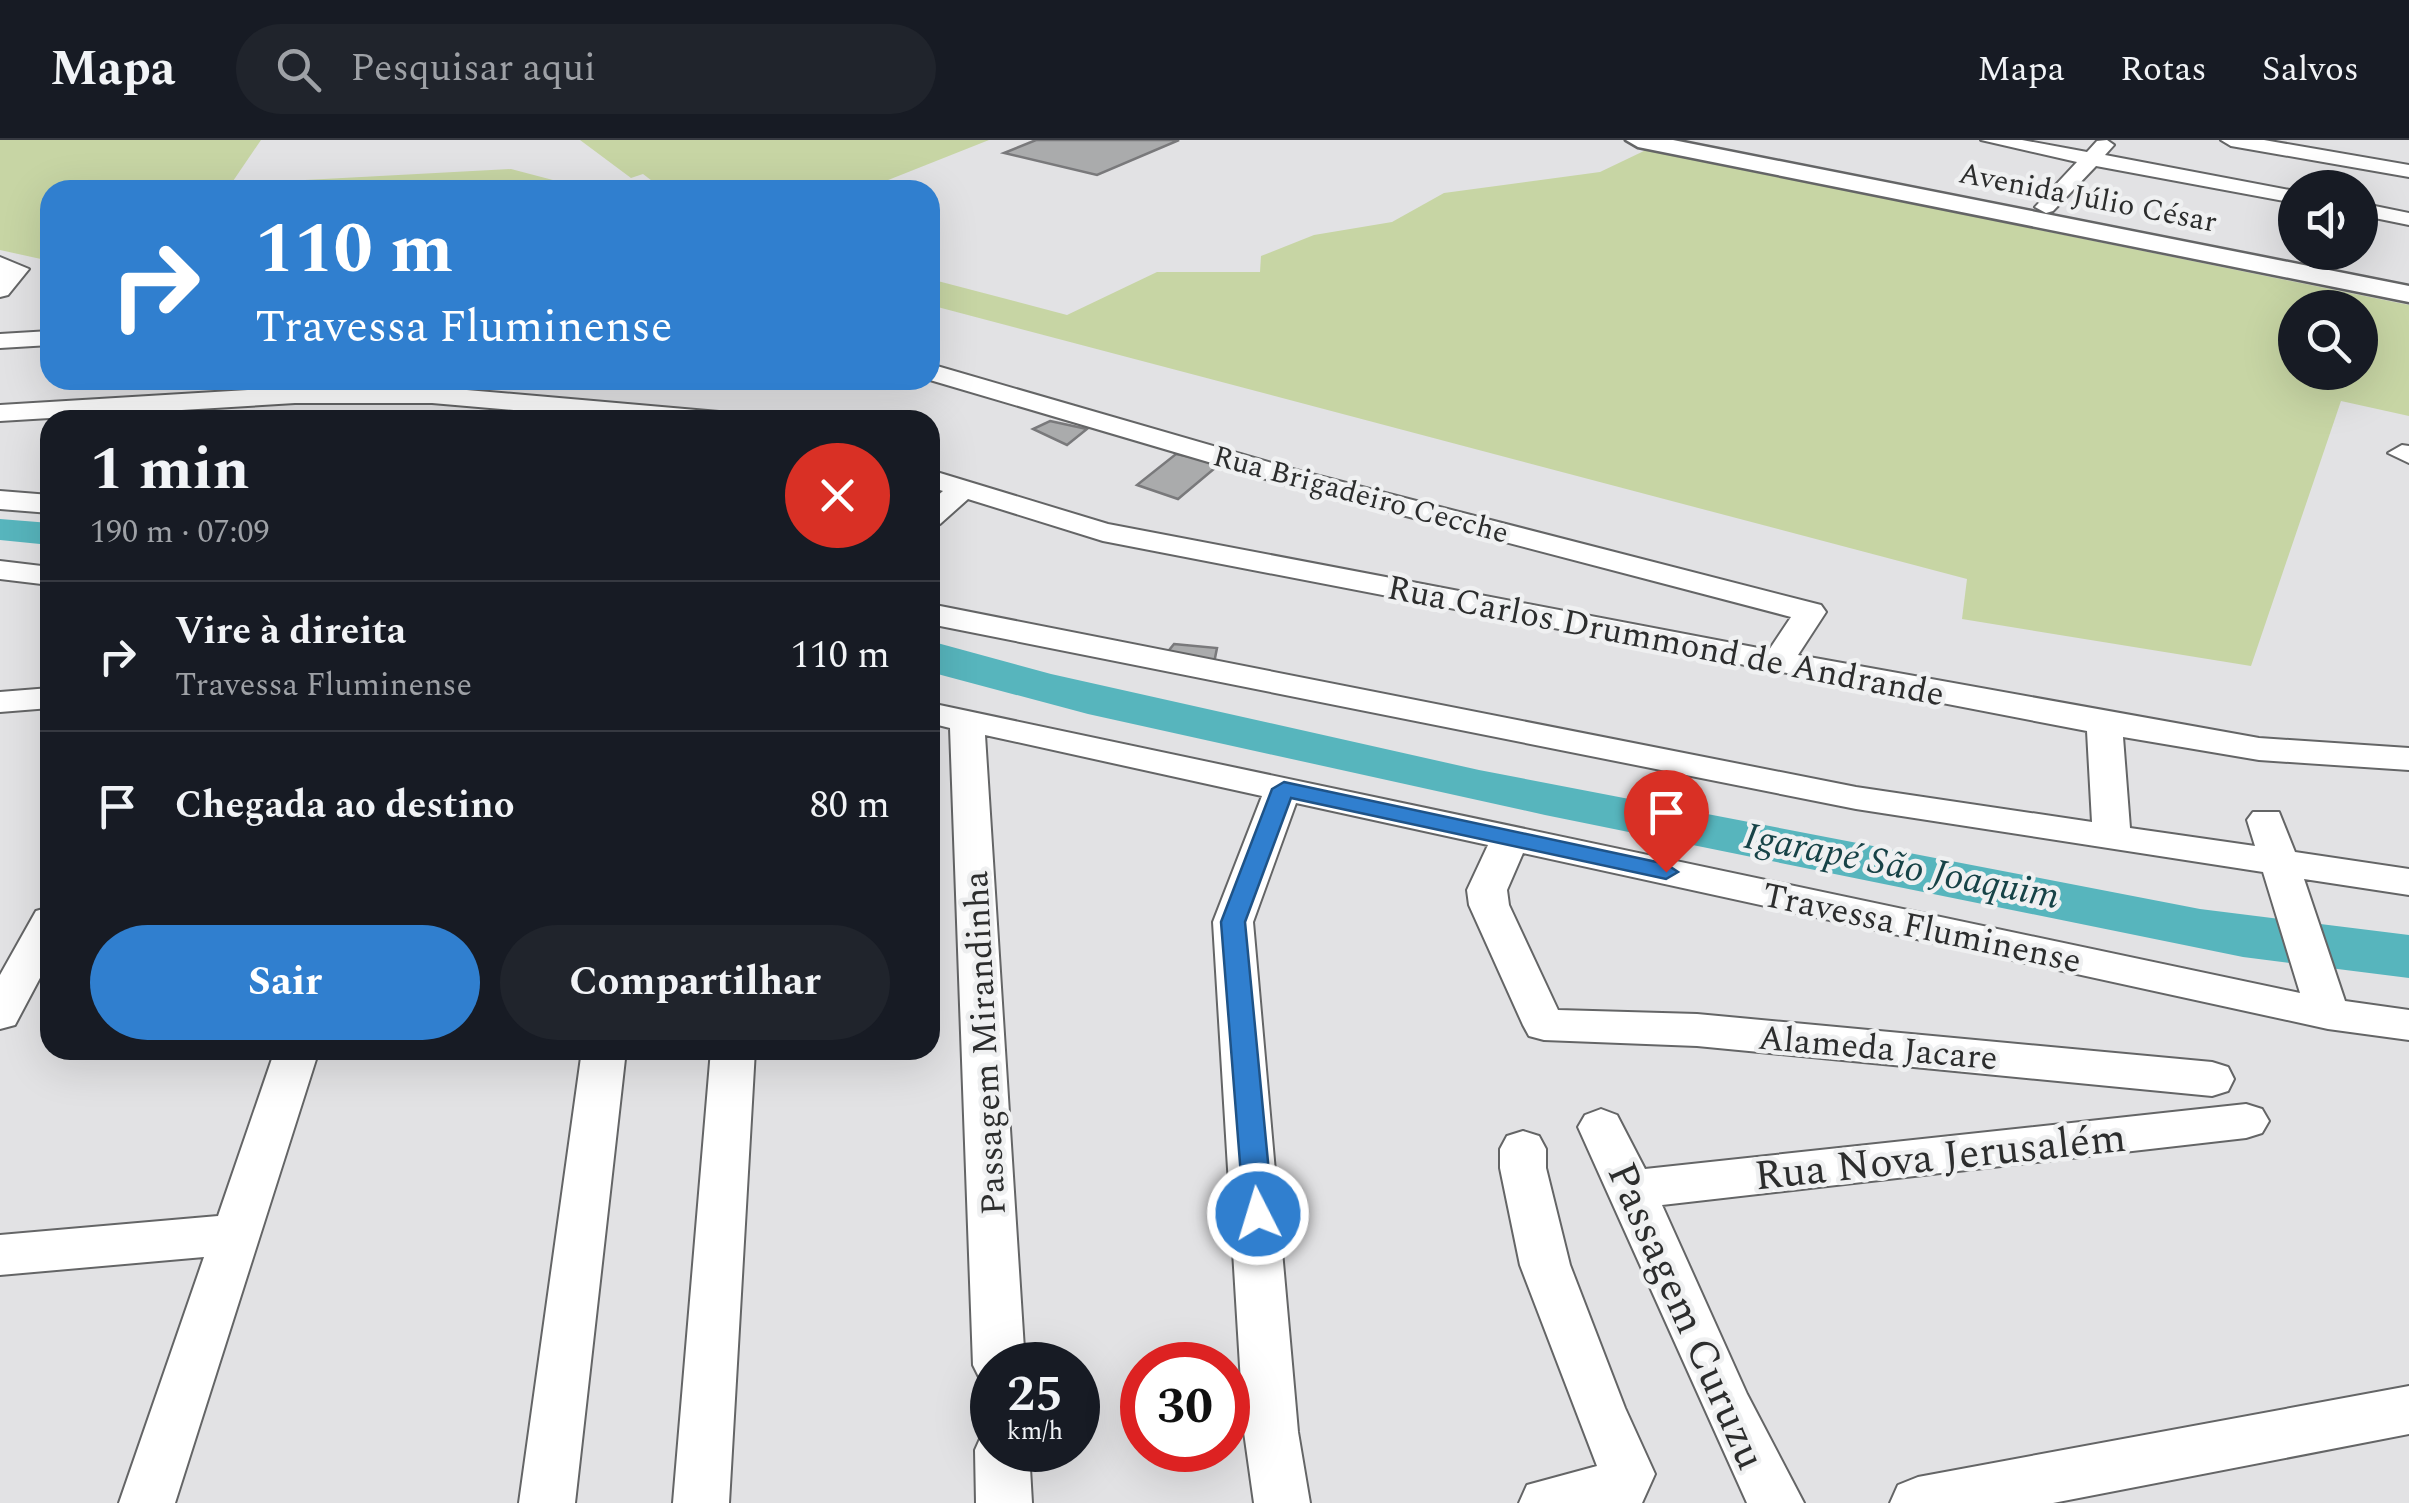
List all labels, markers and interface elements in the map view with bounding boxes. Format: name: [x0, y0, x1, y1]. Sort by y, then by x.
search box: [236, 24, 936, 114]
text: Mapa: [50, 33, 176, 106]
text: Pesquisar aqui: [351, 40, 596, 98]
icon: search: [271, 42, 326, 97]
text: Mapa: [1977, 43, 2065, 96]
text: Rotas: [2120, 43, 2207, 96]
text: Salvos: [2262, 43, 2359, 96]
street label: Avenida Júlio César: [1955, 150, 2221, 246]
map controls: [2278, 170, 2378, 390]
button: sound: [2278, 170, 2378, 270]
text: 110 m: [255, 197, 453, 303]
icon: right: [90, 220, 220, 350]
button: search: [2278, 290, 2378, 390]
text: Travessa Fluminense: [255, 293, 673, 362]
text: 1 min: [90, 424, 250, 516]
street label: Rua Brigadeiro Cecche: [1208, 433, 1513, 557]
button: close: [785, 443, 890, 548]
text: 190 m · 07:09: [90, 508, 270, 557]
street label: Rua Carlos Drummond de Andrande: [1383, 561, 1949, 722]
text: Vire à direita: [175, 603, 406, 661]
text: 110 m: [791, 627, 890, 685]
icon: right: [90, 629, 145, 684]
text: Travessa Fluminense: [175, 661, 472, 710]
pin: [1624, 770, 1709, 873]
text: Chegada ao destino: [175, 777, 514, 835]
text: 80 m: [810, 777, 890, 835]
icon: arrive: [90, 779, 145, 834]
icon: arrive: [1639, 785, 1694, 840]
water label: Igarapé São Joaquim: [1739, 808, 2064, 926]
street label: Passagem Mirandinha: [950, 869, 1021, 1216]
street label: Travessa Fluminense: [1757, 869, 2086, 988]
button: Sair: [90, 925, 480, 1040]
button: Compartilhar: [500, 925, 890, 1040]
street label: Alameda Jacare: [1756, 1012, 2000, 1085]
street label: Rua Nova Jerusalém: [1751, 1107, 2129, 1208]
street label: Passagem Curuzu: [1590, 1152, 1782, 1480]
position arrow: [1206, 1162, 1310, 1266]
speed limit sign: 30: [1120, 1342, 1250, 1472]
text: 25: [1007, 1357, 1063, 1433]
text: km/h: [1007, 1413, 1063, 1451]

